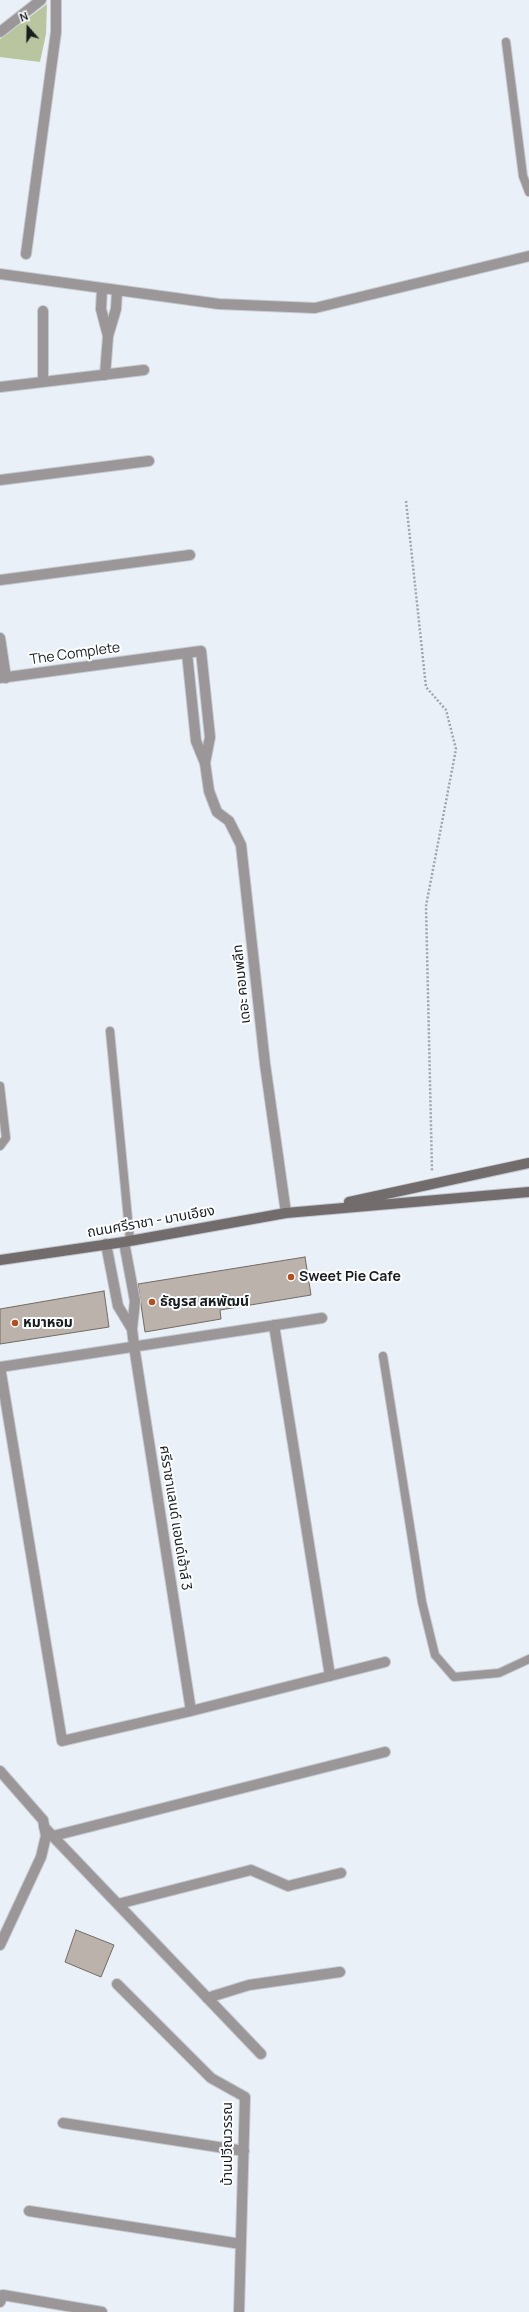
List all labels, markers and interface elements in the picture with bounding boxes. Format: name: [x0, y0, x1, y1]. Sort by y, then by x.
north arrow: [8, 8, 48, 48]
text: N: [17, 8, 30, 25]
street label: The Complete: [29, 639, 121, 669]
street label: เดอะ คอมพลีท: [229, 944, 255, 1024]
street label: ถนนศรีราชา - มาบเอียง: [86, 1203, 216, 1241]
place label: Sweet Pie Cafe: [299, 1269, 401, 1285]
marker: Sweet Pie Cafe: [286, 1272, 296, 1282]
place label: ธัญรส สหพัฒน์: [160, 1294, 249, 1310]
marker: ธัญรส สหพัฒน์: [147, 1297, 157, 1307]
place label: หมาหอม: [23, 1315, 73, 1331]
marker: หมาหอม: [10, 1318, 20, 1328]
street label: ศรีราชาแลนด์ แอนด์เฮ้าส์ 3: [155, 1444, 195, 1592]
street label: บ้านปวีณวรรณ: [220, 2102, 236, 2186]

